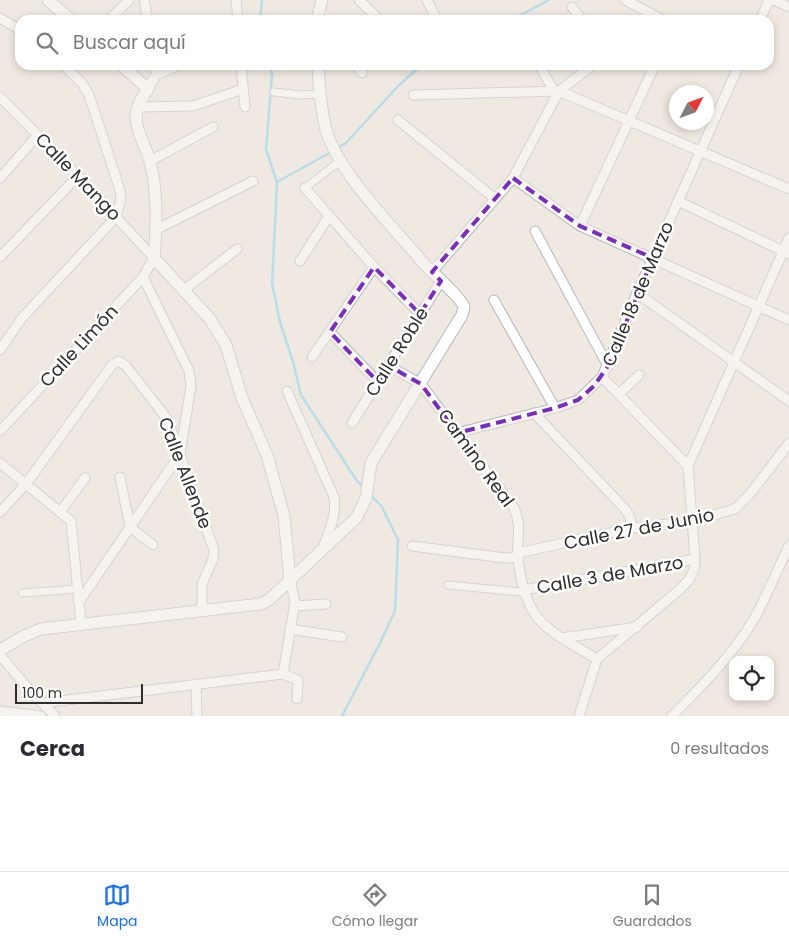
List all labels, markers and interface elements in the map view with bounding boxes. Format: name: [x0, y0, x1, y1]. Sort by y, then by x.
search box: [15, 15, 774, 70]
icon: search: [33, 29, 61, 57]
text: Buscar aquí: [73, 29, 186, 56]
north arrow: [669, 85, 714, 130]
street label: Calle Mango: [30, 127, 127, 226]
street label: Calle 18 de Marzo: [596, 218, 679, 370]
street label: Calle Limón: [34, 299, 123, 392]
street label: Calle Roble: [359, 302, 434, 401]
street label: Camino Real: [432, 404, 520, 512]
street label: Calle Allende: [153, 413, 218, 532]
street label: Calle 27 de Junio: [562, 502, 716, 555]
street label: Calle 3 de Marzo: [535, 549, 685, 600]
map controls: [729, 656, 774, 701]
button: locate: [729, 656, 774, 701]
scale bar: [15, 681, 142, 704]
text: 100 m: [22, 683, 62, 703]
text: Cerca: [20, 734, 85, 763]
text: 0 resultados: [670, 737, 769, 760]
tab: Mapa: [97, 881, 138, 932]
tab: Cómo llegar: [332, 881, 418, 932]
tab: Guardados: [613, 881, 692, 932]

